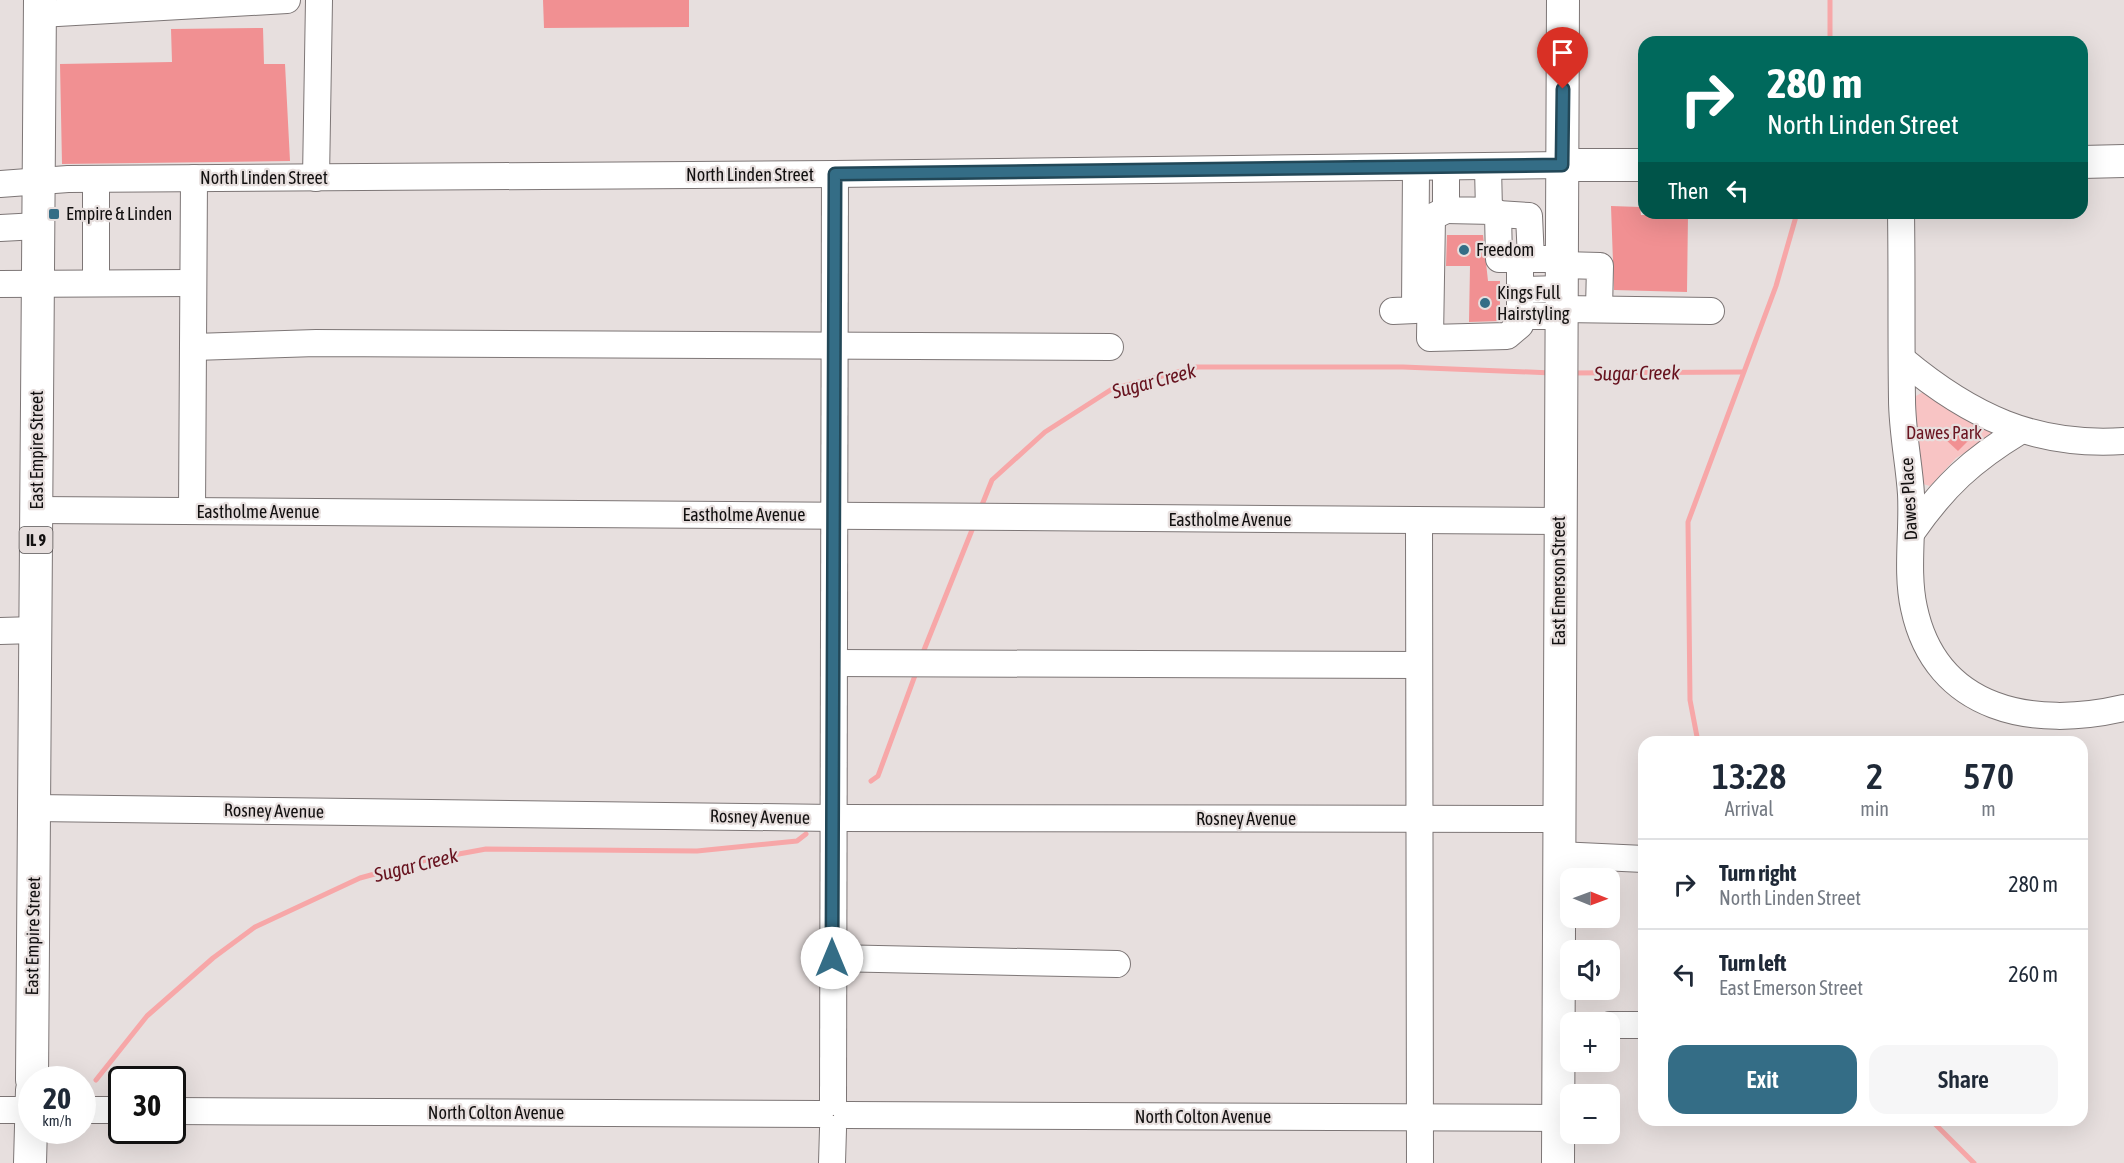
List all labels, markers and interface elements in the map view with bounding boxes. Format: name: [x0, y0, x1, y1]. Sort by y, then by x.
pin: [1537, 27, 1588, 89]
icon: arrive: [1546, 36, 1579, 69]
text: 280 m: [1767, 59, 1862, 107]
icon: right: [1668, 60, 1746, 138]
text: North Linden Street: [1767, 109, 1959, 140]
street label: North Linden Street: [686, 164, 814, 185]
street label: North Linden Street: [200, 167, 328, 188]
icon: left: [1721, 174, 1754, 207]
text: Then: [1668, 178, 1709, 204]
place label: Empire & Linden: [66, 203, 172, 224]
marker: Empire & Linden: [47, 207, 61, 221]
place label: Freedom: [1476, 239, 1534, 260]
marker: Freedom: [1457, 243, 1471, 257]
place label: Kings Full Hairstyling: [1497, 282, 1570, 324]
marker: Kings Full Hairstyling: [1478, 296, 1492, 310]
water label: Sugar Creek: [1108, 358, 1199, 403]
water label: Sugar Creek: [1593, 360, 1680, 385]
street label: East Empire Street: [26, 391, 47, 509]
park label: Dawes Park: [1906, 422, 1982, 443]
street label: Dawes Place: [1896, 457, 1921, 541]
street label: Eastholme Avenue: [197, 501, 319, 522]
street label: Eastholme Avenue: [683, 504, 805, 525]
street label: Eastholme Avenue: [1169, 509, 1291, 530]
street label: East Emerson Street: [1548, 516, 1569, 646]
road number: IL 9: [20, 527, 52, 553]
text: 13:28: [1712, 755, 1786, 797]
text: 2: [1866, 755, 1883, 797]
text: 570: [1963, 755, 2014, 797]
text: Arrival: [1725, 797, 1774, 820]
text: min: [1860, 797, 1889, 820]
text: m: [1981, 797, 1996, 820]
street label: Rosney Avenue: [224, 799, 324, 822]
street label: Rosney Avenue: [710, 805, 810, 828]
street label: Rosney Avenue: [1196, 808, 1296, 829]
water label: Sugar Creek: [370, 843, 461, 886]
text: Turn right: [1719, 860, 1796, 886]
north arrow: [1560, 868, 1620, 928]
map controls: [1560, 868, 1620, 1144]
icon: right: [1668, 868, 1701, 901]
text: 280 m: [2008, 871, 2058, 897]
street label: East Empire Street: [21, 876, 44, 996]
text: North Linden Street: [1719, 886, 1861, 909]
position arrow: [800, 926, 864, 990]
button: sound: [1560, 940, 1620, 1000]
text: Turn left: [1719, 950, 1786, 976]
icon: left: [1668, 958, 1701, 991]
text: 260 m: [2008, 961, 2058, 987]
text: East Emerson Street: [1719, 976, 1863, 999]
button: +: [1560, 1012, 1620, 1072]
button: Exit: [1668, 1045, 1857, 1114]
button: Share: [1869, 1045, 2058, 1114]
speed limit sign: 30: [108, 1066, 186, 1144]
text: 20: [43, 1081, 71, 1115]
button: −: [1560, 1084, 1620, 1144]
street label: North Colton Avenue: [428, 1102, 564, 1123]
street label: North Colton Avenue: [1135, 1106, 1271, 1127]
text: km/h: [42, 1112, 72, 1129]

